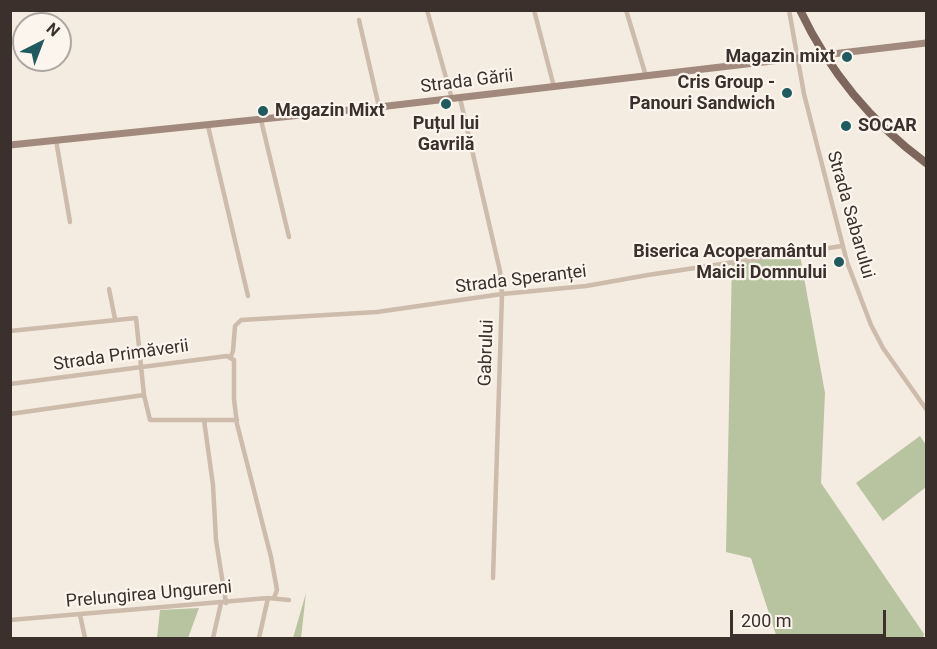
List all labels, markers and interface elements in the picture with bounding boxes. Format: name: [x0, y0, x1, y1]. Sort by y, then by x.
north arrow: [12, 12, 72, 72]
text: N: [42, 19, 64, 41]
place label: Magazin mixt: [726, 46, 835, 68]
marker: Magazin mixt: [840, 50, 854, 64]
street label: Strada Gării: [419, 66, 515, 98]
place label: Cris Group - Panouri Sandwich: [629, 72, 775, 115]
marker: Cris Group - Panouri Sandwich: [780, 86, 794, 100]
marker: Puțul lui Gavrilă: [439, 97, 453, 111]
place label: Magazin Mixt: [275, 100, 385, 122]
marker: Magazin Mixt: [256, 104, 270, 118]
place label: Puțul lui Gavrilă: [413, 113, 479, 156]
place label: SOCAR: [858, 115, 917, 137]
marker: SOCAR: [839, 119, 853, 133]
street label: Strada Sabarului: [821, 149, 879, 281]
place label: Biserica Acoperamântul Maicii Domnului: [633, 241, 827, 284]
marker: Biserica Acoperamântul Maicii Domnului: [832, 255, 846, 269]
street label: Strada Speranței: [454, 261, 588, 299]
street label: Gabrului: [475, 319, 499, 387]
street label: Strada Primăverii: [52, 336, 190, 376]
street label: Prelungirea Ungureni: [65, 577, 233, 613]
scale bar: [733, 598, 889, 636]
text: 200 m: [741, 610, 792, 631]

